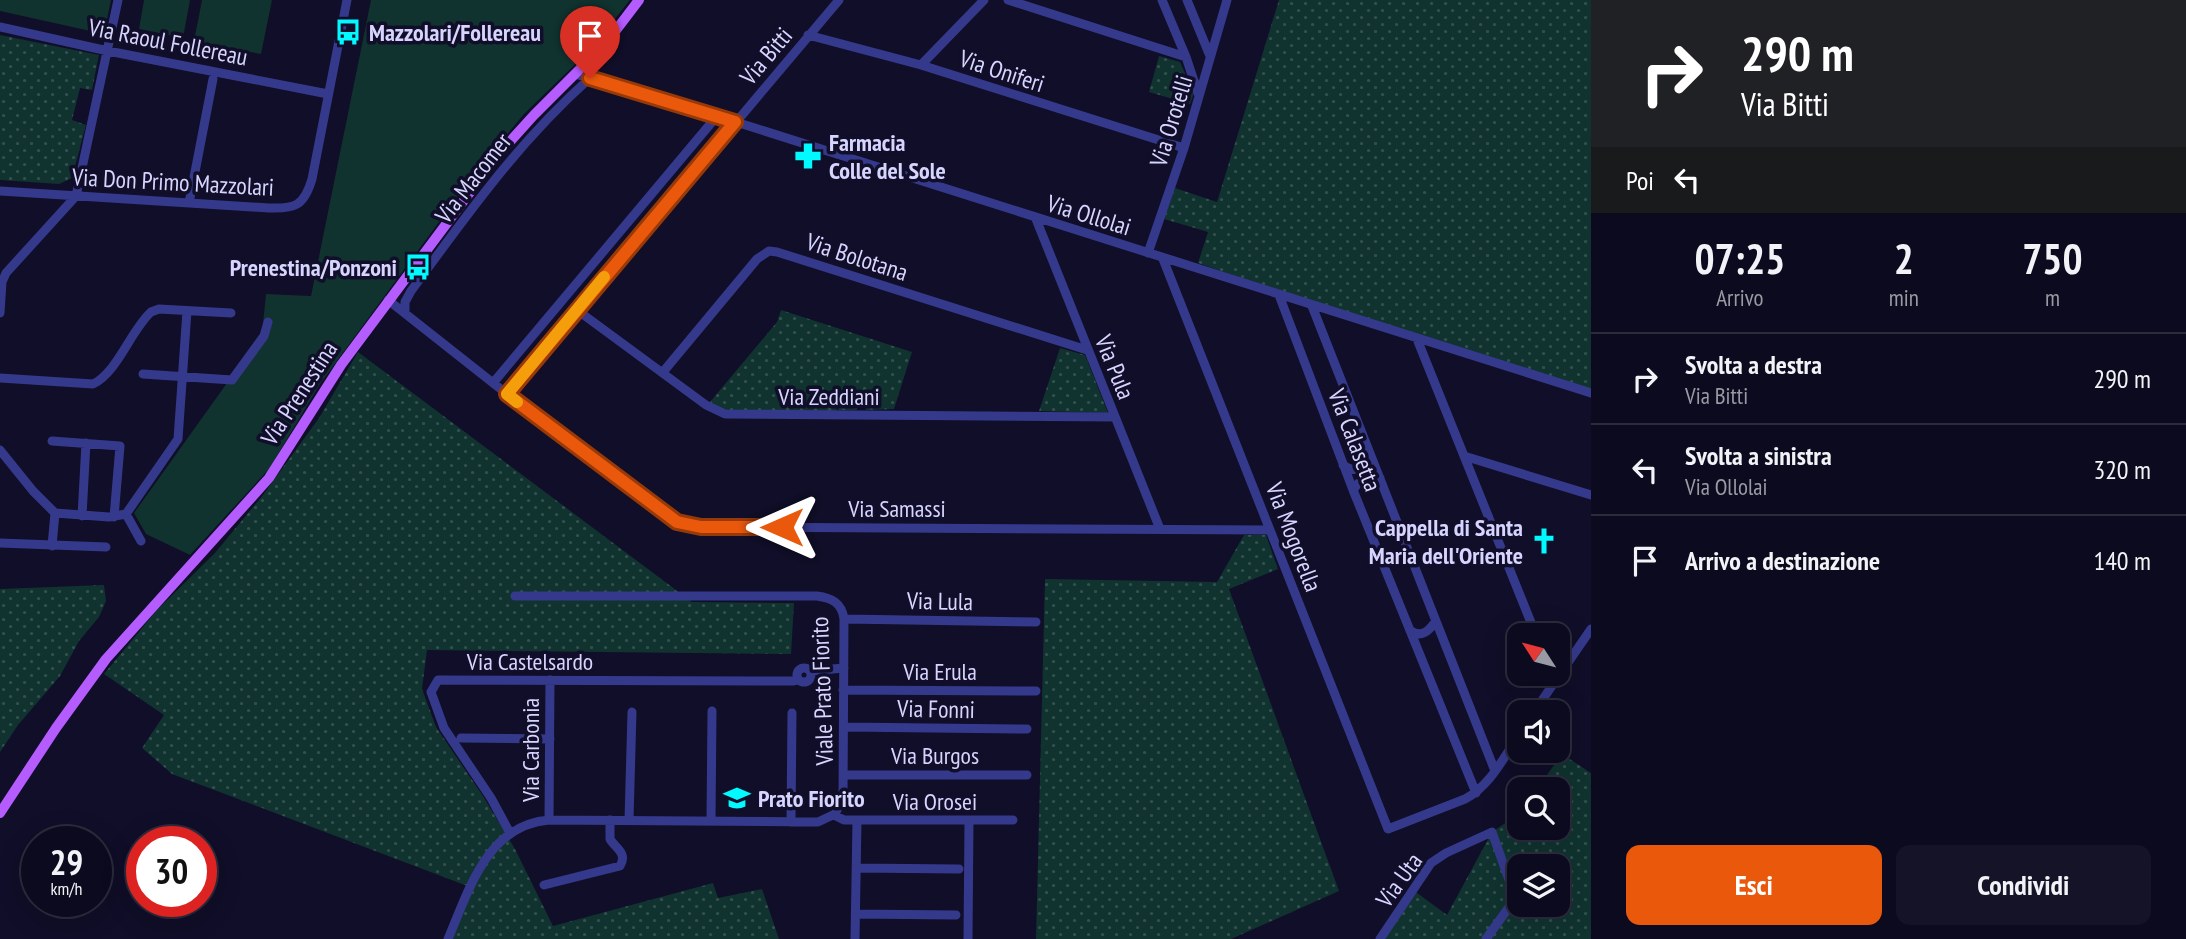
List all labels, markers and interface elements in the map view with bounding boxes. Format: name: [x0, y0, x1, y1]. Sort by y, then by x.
pin: [560, 6, 620, 78]
street label: Via Raoul Follereau: [85, 11, 250, 73]
bus stop icon: Mazzolari/Follereau: [333, 17, 363, 47]
place label: Mazzolari/Follereau: [369, 17, 541, 48]
icon: arrive: [571, 17, 609, 55]
street label: Via Bitti: [732, 21, 799, 92]
text: 290 m: [1741, 21, 1854, 85]
icon: right: [1626, 28, 1717, 119]
street label: Via Oniferi: [955, 42, 1048, 99]
street label: Via Orotelli: [1142, 72, 1200, 171]
text: Via Bitti: [1741, 83, 1829, 125]
street label: Via Macomer: [427, 126, 518, 230]
place label: Farmacia Colle del Sole: [829, 127, 946, 186]
pharmacy icon: Farmacia Colle del Sole: [793, 141, 823, 171]
street label: Via Don Primo Mazzolari: [70, 161, 275, 203]
icon: left: [1668, 161, 1706, 199]
text: Poi: [1626, 164, 1654, 197]
street label: Via Ollolai: [1042, 187, 1135, 242]
street label: Via Bolotana: [801, 226, 912, 288]
text: 07:25: [1694, 231, 1785, 286]
text: 2: [1894, 231, 1914, 286]
text: 750: [2022, 231, 2083, 286]
place label: Prenestina/Ponzoni: [230, 252, 397, 283]
bus stop icon: Prenestina/Ponzoni: [403, 252, 433, 282]
text: Arrivo: [1716, 283, 1764, 312]
text: min: [1889, 283, 1919, 312]
text: m: [2045, 283, 2060, 312]
street label: Via Pula: [1088, 329, 1142, 404]
street label: Via Prenestina: [253, 335, 344, 452]
text: Svolta a destra: [1685, 348, 1822, 381]
icon: right: [1626, 360, 1664, 398]
text: 290 m: [2093, 362, 2151, 395]
street label: Via Zeddiani: [777, 381, 880, 412]
text: Via Bitti: [1685, 381, 1748, 410]
street label: Via Calasetta: [1321, 383, 1389, 496]
text: Svolta a sinistra: [1685, 439, 1832, 472]
icon: left: [1626, 451, 1664, 489]
text: 320 m: [2093, 453, 2151, 486]
text: Via Ollolai: [1685, 472, 1768, 501]
street label: Via Mogorella: [1259, 477, 1329, 596]
position arrow: [745, 490, 819, 564]
street label: Via Samassi: [847, 493, 946, 524]
place label: Cappella di Santa Maria dell'Oriente: [1369, 512, 1523, 571]
church icon: Cappella di Santa Maria dell'Oriente: [1529, 526, 1559, 556]
icon: arrive: [1626, 542, 1664, 580]
text: Arrivo a destinazione: [1685, 544, 1880, 577]
text: 140 m: [2093, 544, 2151, 577]
street label: Via Lula: [906, 585, 973, 617]
street label: Viale Prato Fiorito: [804, 616, 840, 767]
north arrow: [1507, 623, 1570, 686]
map controls: [1507, 623, 1570, 917]
street label: Via Castelsardo: [466, 646, 593, 677]
street label: Via Erula: [902, 656, 977, 687]
street label: Via Fonni: [896, 693, 975, 725]
street label: Via Carbonia: [515, 698, 546, 803]
button: sound: [1507, 700, 1570, 763]
street label: Via Burgos: [890, 740, 979, 771]
button: search: [1507, 777, 1570, 840]
school or university icon: Prato Fiorito: [722, 783, 752, 813]
place label: Prato Fiorito: [758, 783, 865, 814]
street label: Via Orosei: [892, 786, 977, 817]
speed limit sign: 30: [126, 826, 217, 917]
text: 29: [50, 839, 83, 885]
button: Esci: [1626, 845, 1882, 925]
button: Condividi: [1896, 845, 2151, 925]
street label: Via Uta: [1368, 847, 1429, 914]
button: layers: [1507, 854, 1570, 917]
text: km/h: [51, 877, 82, 900]

